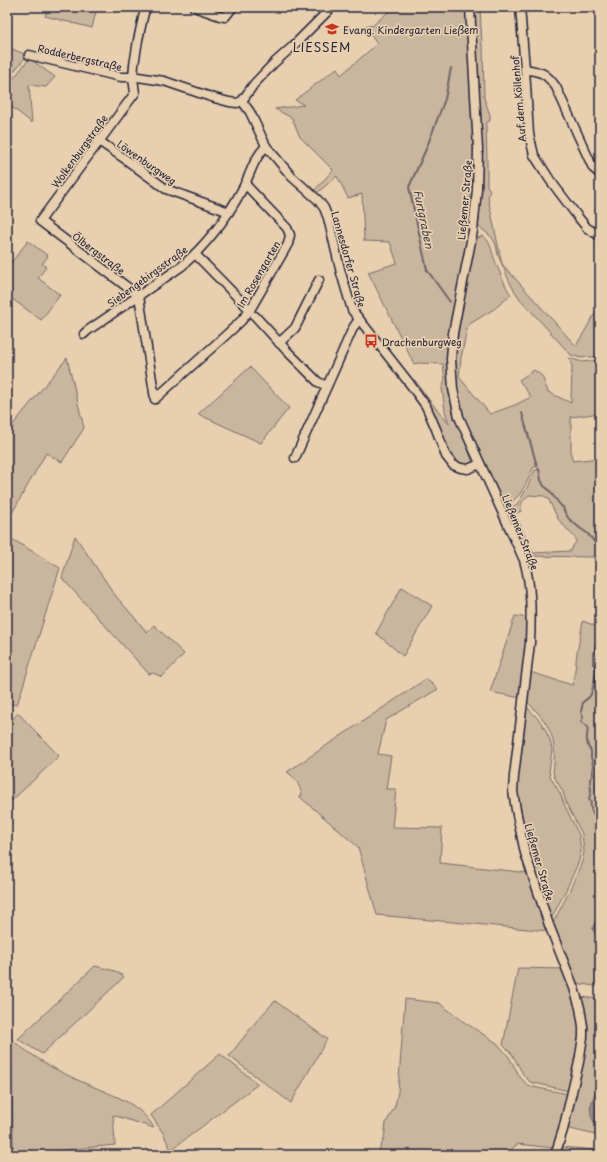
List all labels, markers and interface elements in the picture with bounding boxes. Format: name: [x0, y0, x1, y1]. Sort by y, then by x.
school or university icon: Evang. Kindergarten Ließem: [324, 21, 340, 37]
place label: Evang. Kindergarten Ließem: [343, 22, 478, 37]
district label: LIESSEM: [293, 38, 351, 56]
street label: Rodderbergstraße: [36, 40, 124, 74]
street label: Auf dem Köllenhof: [507, 54, 529, 143]
street label: Wolkenburgstraße: [47, 111, 111, 191]
street label: Löwenburgweg: [114, 136, 180, 188]
street label: Ließemer Straße: [453, 159, 475, 241]
water label: Furtgraben: [409, 188, 439, 251]
street label: Lannesdorfer Straße: [328, 209, 370, 309]
street label: Ölbergstraße: [70, 228, 128, 278]
street label: Im Rosengarten: [233, 238, 283, 310]
street label: Siebengebirgsstraße: [104, 242, 190, 310]
bus stop icon: Drachenburgweg: [363, 333, 379, 349]
place label: Drachenburgweg: [382, 334, 462, 349]
street label: Ließemer Straße: [499, 492, 543, 572]
street label: Ließemer Straße: [522, 821, 558, 903]

